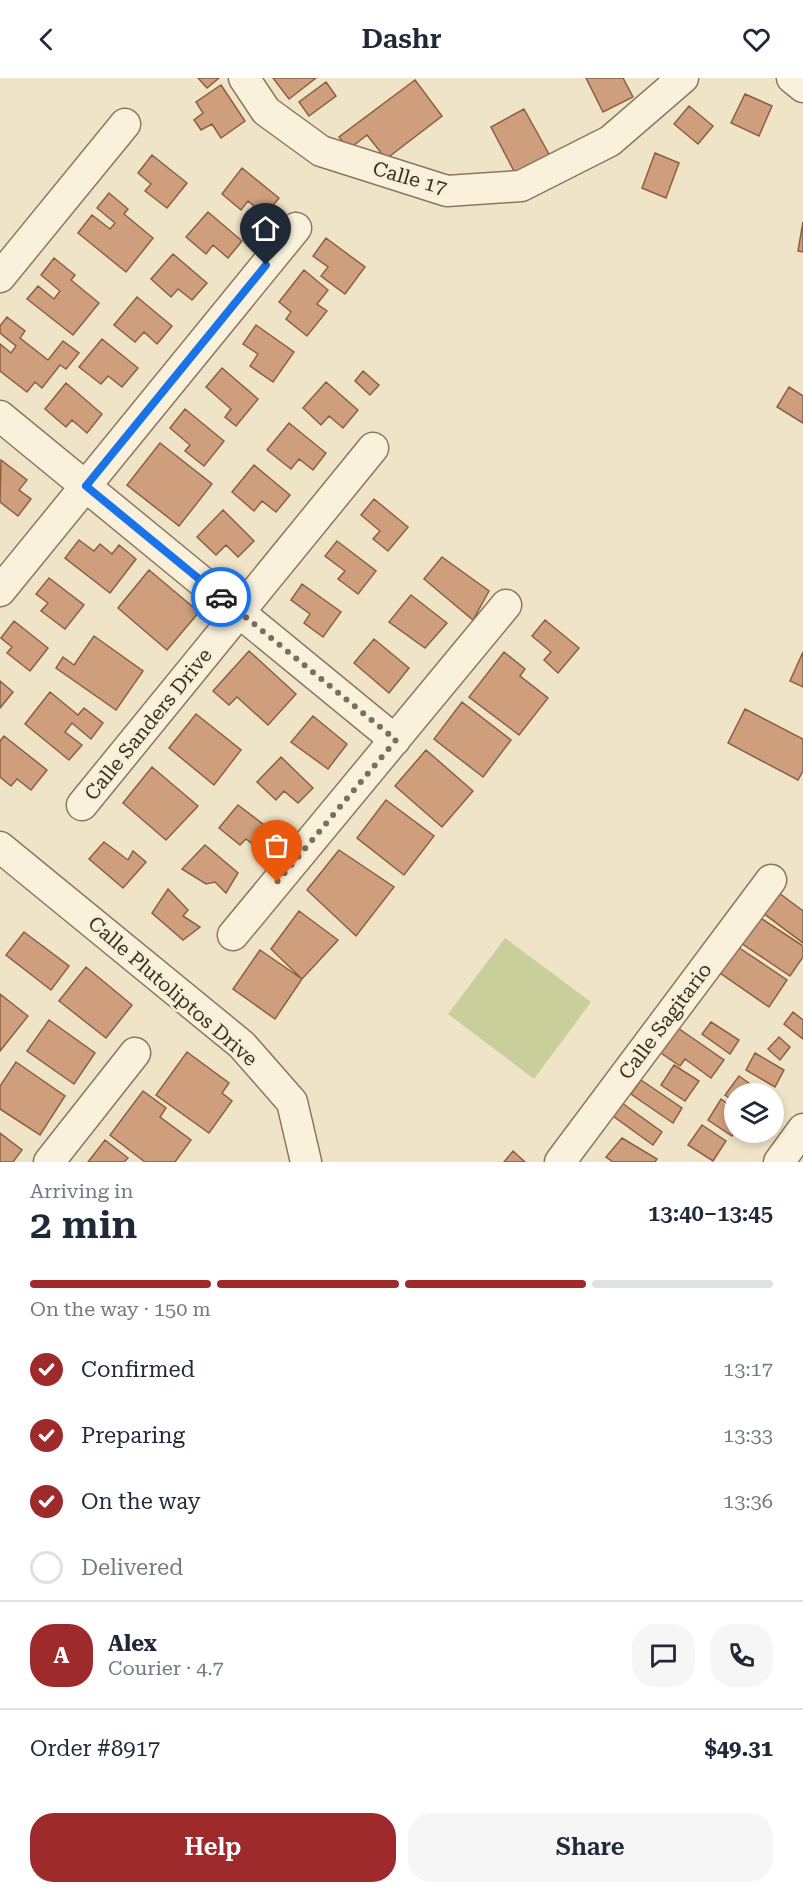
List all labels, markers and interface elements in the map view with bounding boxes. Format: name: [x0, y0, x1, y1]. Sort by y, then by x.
icon: back: [30, 23, 63, 56]
text: Dashr: [361, 23, 442, 55]
icon: heart: [740, 23, 773, 56]
street label: Calle 17: [370, 156, 450, 200]
pin: [240, 203, 291, 265]
icon: home: [249, 212, 282, 245]
courier: [191, 567, 251, 627]
icon: car: [205, 581, 238, 614]
street label: Calle Sanders Drive: [79, 643, 217, 805]
pin: [251, 820, 302, 882]
icon: bag: [260, 829, 293, 862]
street label: Calle Plutoliptos Drive: [83, 911, 263, 1071]
street label: Calle Sagitario: [613, 958, 717, 1084]
map controls: [724, 1083, 784, 1143]
button: layers: [724, 1083, 784, 1143]
text: Arriving in: [30, 1179, 133, 1203]
text: 13:40–13:45: [648, 1201, 773, 1226]
text: 2 min: [30, 1202, 137, 1248]
text: On the way · 150 m: [30, 1297, 211, 1321]
icon: check: [30, 1353, 63, 1386]
text: Confirmed: [81, 1357, 195, 1382]
text: 13:17: [723, 1357, 773, 1381]
icon: check: [30, 1419, 63, 1452]
text: Preparing: [81, 1423, 185, 1448]
text: 13:33: [723, 1423, 773, 1447]
icon: check: [30, 1485, 63, 1518]
text: On the way: [81, 1489, 201, 1514]
text: 13:36: [723, 1489, 773, 1513]
text: Delivered: [81, 1555, 183, 1580]
button: chat: [632, 1624, 695, 1687]
button: phone: [710, 1624, 773, 1687]
text: Alex: [108, 1631, 157, 1656]
text: A: [54, 1643, 69, 1668]
text: Courier · 4.7: [108, 1656, 224, 1680]
text: Order #8917: [30, 1736, 160, 1761]
text: $49.31: [704, 1736, 773, 1761]
button: Help: [30, 1813, 396, 1882]
button: Share: [408, 1813, 773, 1882]

